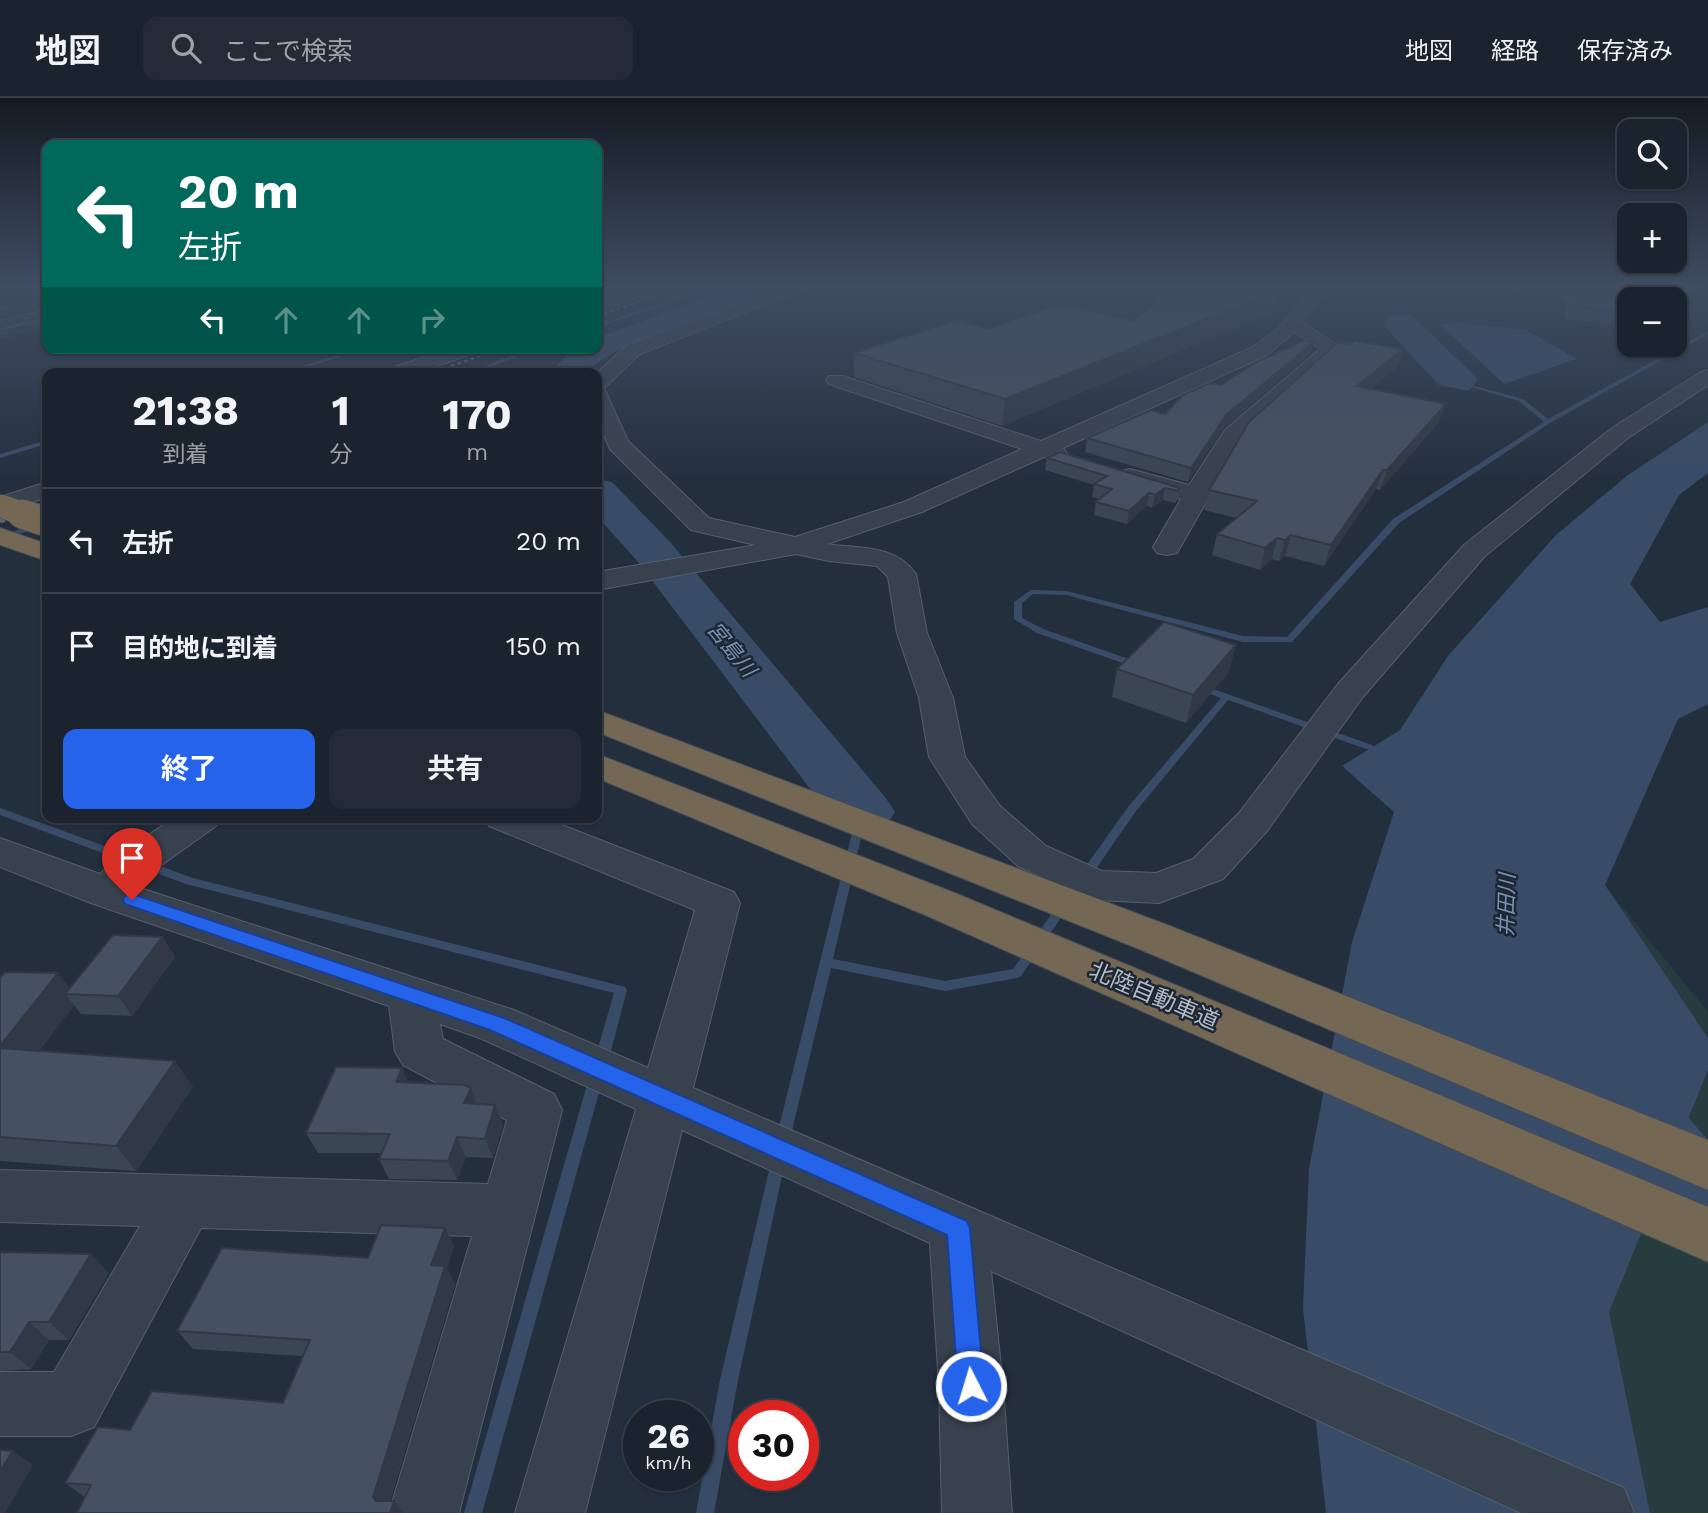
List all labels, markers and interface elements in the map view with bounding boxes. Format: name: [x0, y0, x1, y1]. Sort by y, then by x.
search box: [143, 17, 633, 80]
icon: search: [167, 29, 205, 67]
text: 地図: [35, 31, 101, 70]
text: ここで検索: [223, 36, 353, 66]
text: 地図: [1405, 37, 1453, 65]
text: 経路: [1491, 37, 1539, 65]
text: 保存済み: [1577, 37, 1673, 65]
map controls: [1617, 119, 1687, 357]
button: search: [1617, 119, 1687, 189]
text: 20 m: [178, 162, 299, 220]
icon: left: [63, 168, 154, 259]
button: +: [1617, 203, 1687, 273]
text: 左折: [178, 228, 242, 266]
button: −: [1617, 287, 1687, 357]
icon: left: [194, 301, 232, 339]
icon: ahead: [267, 301, 305, 339]
icon: ahead: [340, 301, 378, 339]
icon: right: [413, 301, 451, 339]
text: 21:38: [132, 386, 239, 435]
text: 1: [332, 386, 350, 435]
text: 170: [442, 390, 512, 439]
text: m: [466, 439, 488, 466]
text: 到着: [163, 441, 209, 468]
text: 分: [329, 441, 352, 468]
icon: left: [63, 522, 101, 560]
text: 20 m: [516, 526, 581, 556]
text: 左折: [122, 528, 174, 558]
water label: 宮島川: [702, 617, 763, 683]
icon: arrive: [63, 627, 101, 665]
text: 150 m: [506, 631, 581, 661]
text: 目的地に到着: [122, 633, 278, 663]
button: 終了: [63, 729, 315, 809]
button: 共有: [329, 729, 581, 809]
pin: [102, 828, 162, 900]
icon: arrive: [113, 839, 151, 877]
water label: 井田川: [1492, 871, 1520, 937]
street label: 北陸自動車道: [1085, 957, 1223, 1035]
position arrow: [934, 1349, 1008, 1423]
speed limit sign: 30: [728, 1400, 819, 1491]
text: 26: [647, 1415, 690, 1457]
text: km/h: [645, 1452, 692, 1473]

